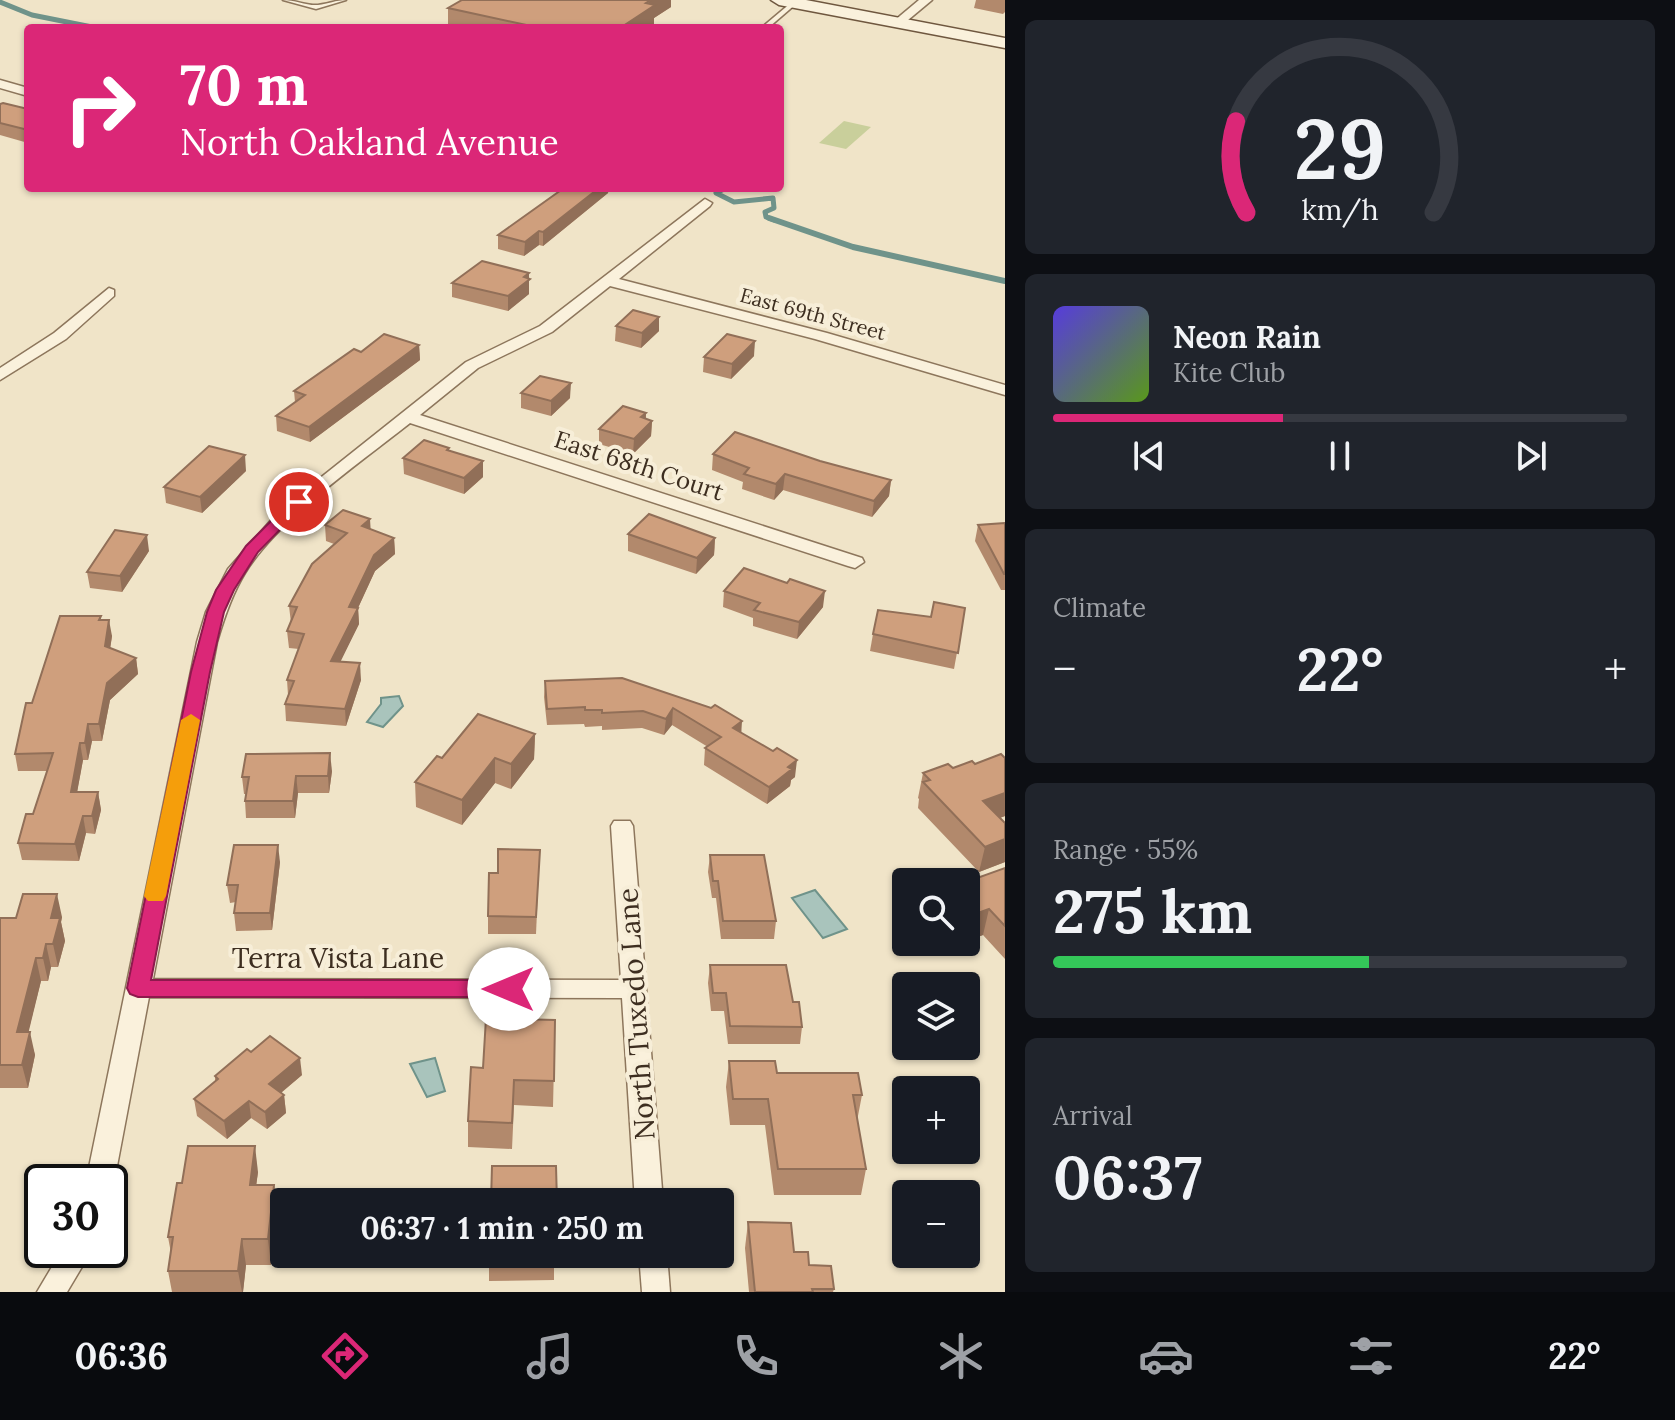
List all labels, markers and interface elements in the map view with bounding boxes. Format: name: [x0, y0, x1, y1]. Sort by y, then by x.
text: 70 m: [180, 49, 308, 120]
icon: right: [48, 56, 152, 160]
text: 29: [1294, 95, 1386, 202]
text: North Oakland Avenue: [180, 119, 559, 165]
text: km/h: [1301, 191, 1379, 228]
street label: East 69th Street: [738, 282, 889, 345]
text: Neon Rain: [1173, 318, 1321, 356]
text: Kite Club: [1173, 356, 1285, 389]
street label: East 68th Court: [551, 424, 728, 508]
icon: previous: [1127, 434, 1171, 478]
icon: pause: [1318, 434, 1362, 478]
icon: next: [1509, 434, 1553, 478]
pin: [265, 468, 333, 536]
icon: arrive: [277, 480, 321, 524]
text: Climate: [1053, 591, 1146, 624]
text: 22°: [1297, 631, 1383, 707]
text: −: [1053, 641, 1076, 697]
text: +: [1604, 641, 1627, 697]
text: Range · 55%: [1053, 833, 1198, 866]
map controls: [892, 868, 980, 1268]
button: search: [892, 868, 980, 956]
text: 275 km: [1053, 873, 1252, 949]
street label: North Tuxedo Lane: [609, 887, 663, 1141]
street label: Terra Vista Lane: [232, 940, 444, 976]
position arrow: [467, 947, 551, 1031]
button: layers: [892, 972, 980, 1060]
button: +: [892, 1076, 980, 1164]
text: Arrival: [1053, 1099, 1132, 1132]
text: 06:37: [1053, 1139, 1202, 1215]
speed limit sign: 30: [24, 1164, 128, 1268]
button: −: [892, 1180, 980, 1268]
text: 06:37 · 1 min · 250 m: [360, 1209, 644, 1247]
icon: directions: [317, 1328, 373, 1384]
icon: music: [522, 1328, 578, 1384]
icon: phone: [728, 1328, 784, 1384]
icon: climate: [933, 1328, 989, 1384]
icon: car: [1138, 1328, 1194, 1384]
icon: filters: [1343, 1328, 1399, 1384]
text: 06:36: [75, 1333, 168, 1379]
text: 22°: [1548, 1333, 1600, 1379]

